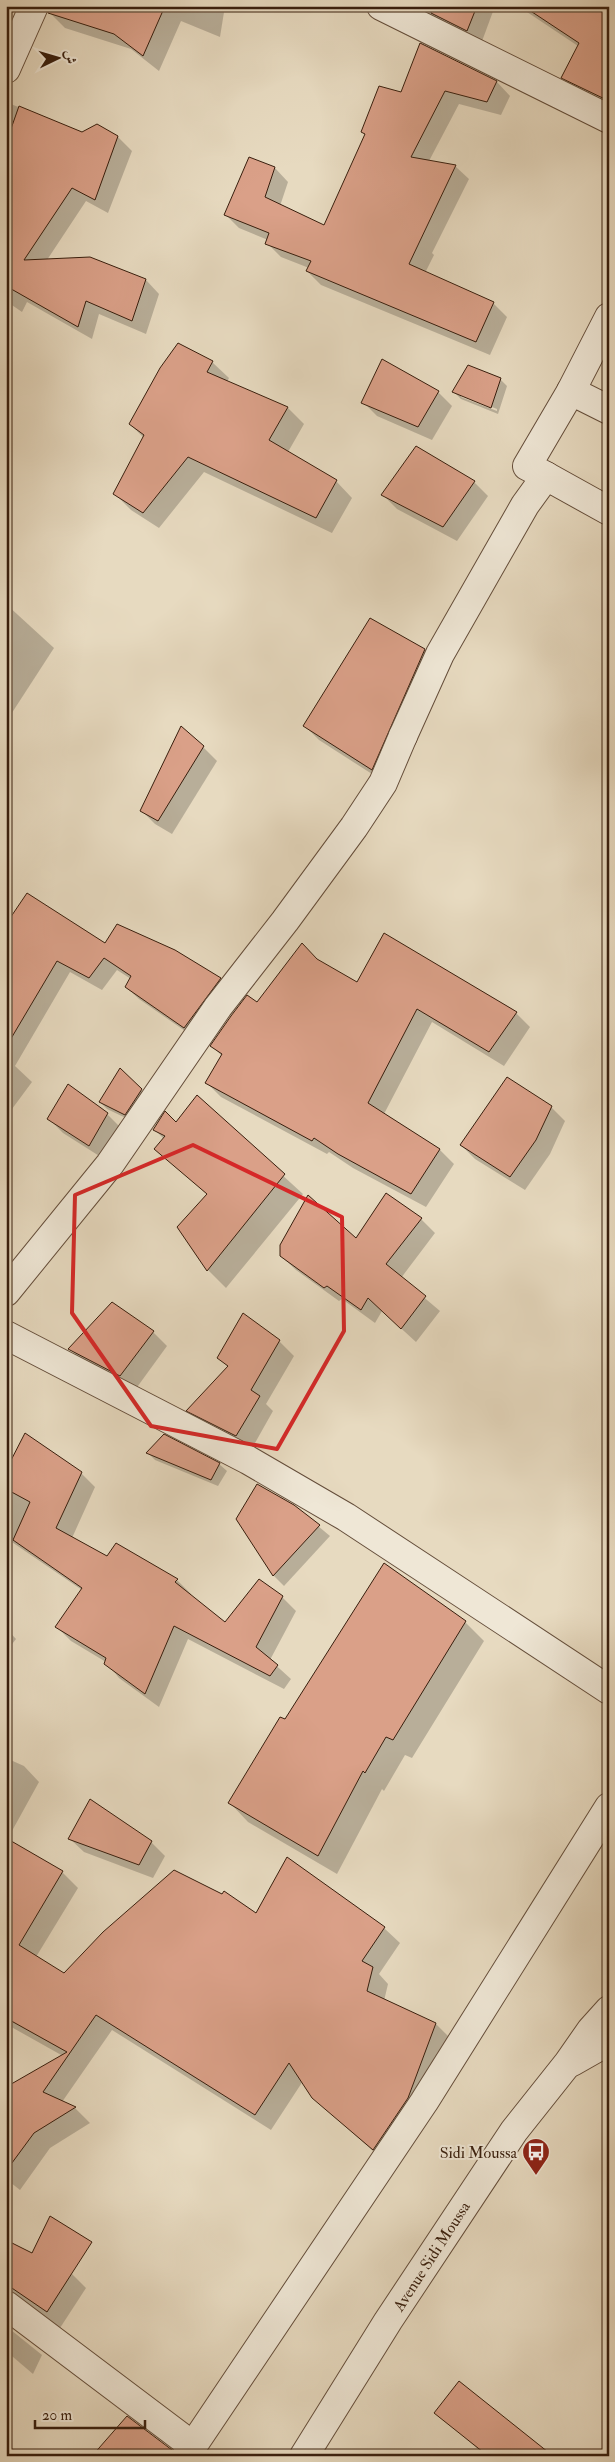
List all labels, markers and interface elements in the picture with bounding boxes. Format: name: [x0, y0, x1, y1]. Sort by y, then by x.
north arrow: [32, 32, 82, 82]
text: ش: [61, 49, 80, 65]
bus stop icon: Sidi Moussa: [521, 2137, 551, 2176]
place label: Sidi Moussa: [440, 2143, 517, 2163]
street label: Avenue Sidi Moussa: [388, 2198, 475, 2316]
scale bar: [35, 2397, 145, 2429]
text: 20 m: [42, 2406, 72, 2425]

